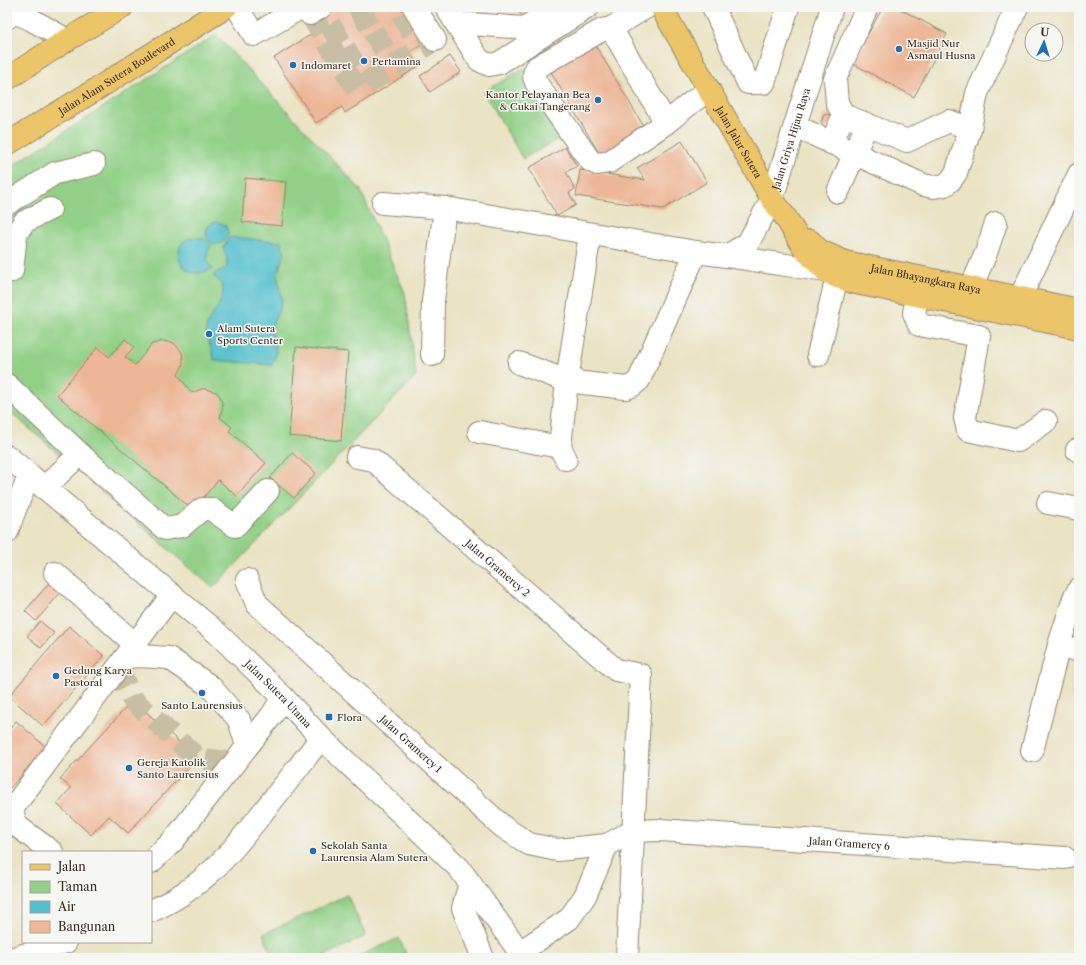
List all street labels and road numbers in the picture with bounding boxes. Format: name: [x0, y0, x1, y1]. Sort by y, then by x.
street label: Jalan Alam Sutera Boulevard: [55, 35, 177, 119]
street label: Jalan Griya Hijau Raya: [769, 86, 814, 193]
street label: Jalan Jalur Sutera: [712, 102, 765, 181]
street label: Jalan Bhayangkara Raya: [868, 261, 983, 297]
street label: Jalan Gramercy 2: [461, 535, 532, 600]
street label: Jalan Sutera Utama: [240, 656, 315, 731]
street label: Jalan Gramercy 1: [375, 711, 445, 776]
street label: Jalan Gramercy 6: [806, 834, 890, 853]

